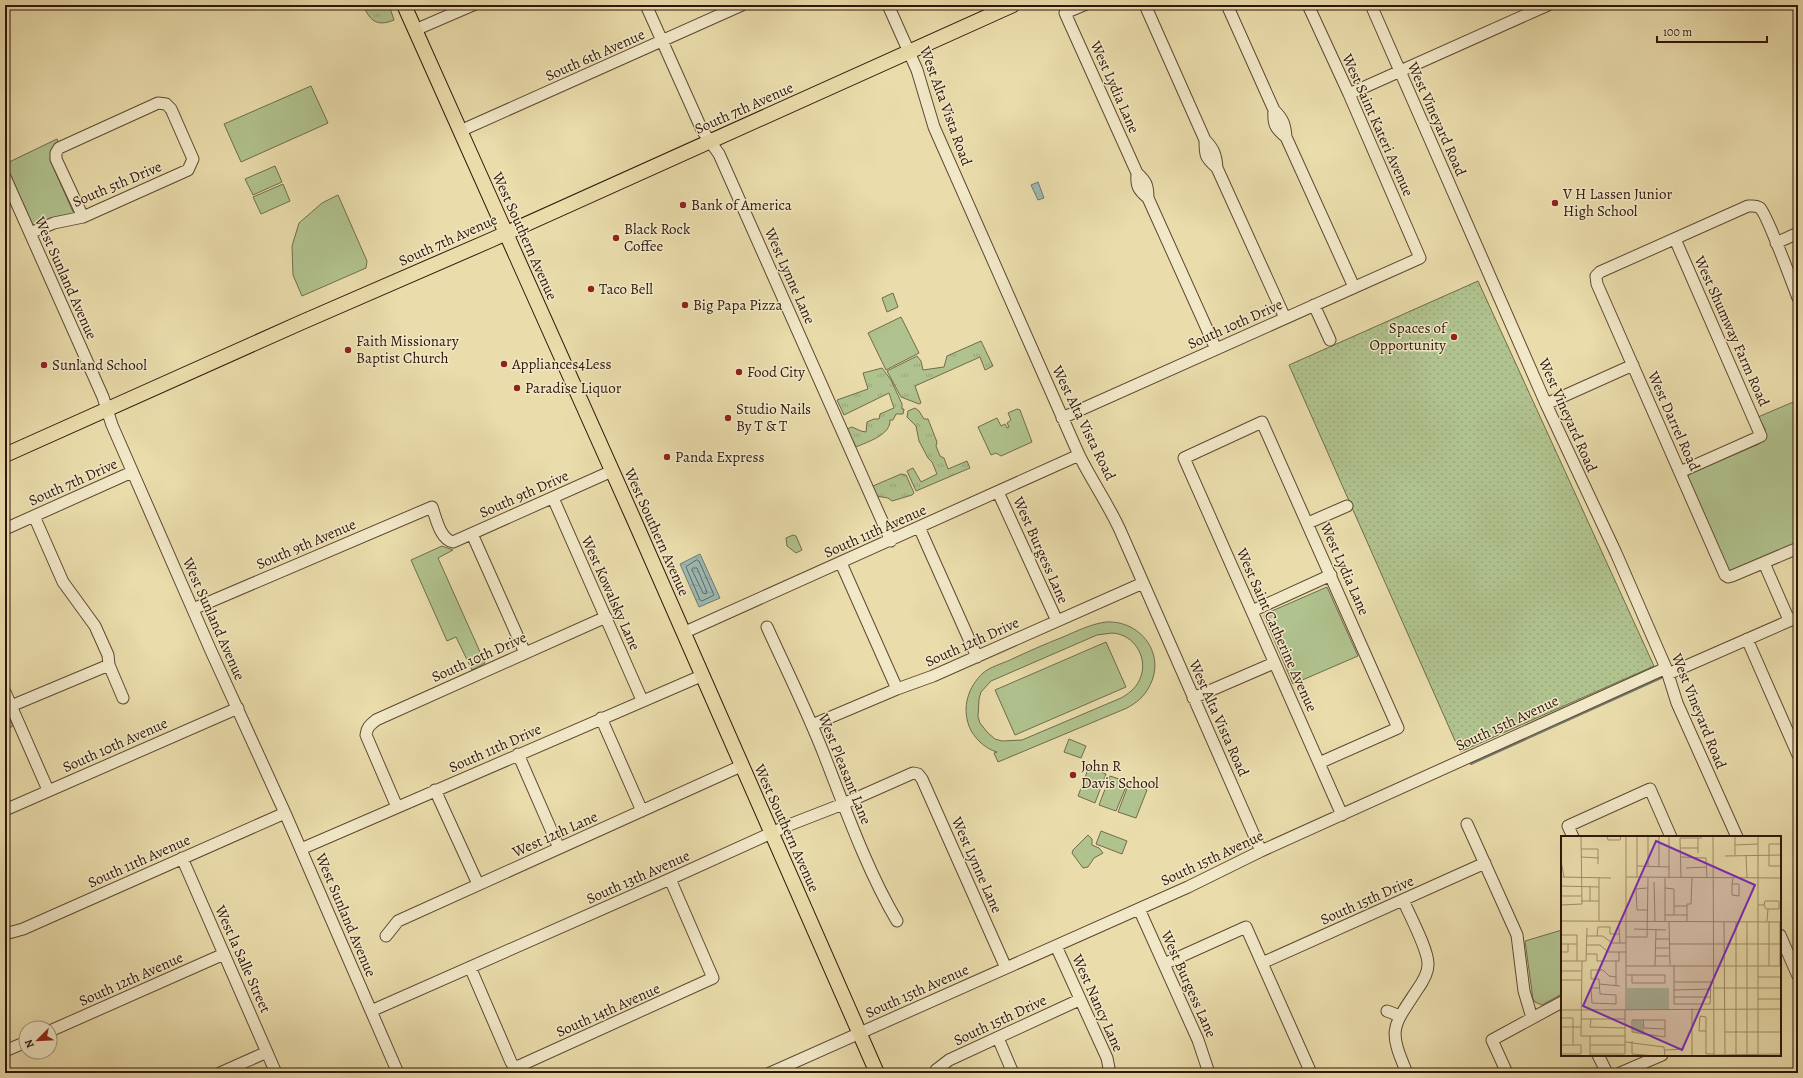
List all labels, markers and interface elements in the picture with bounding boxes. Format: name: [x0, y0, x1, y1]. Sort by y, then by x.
scale bar: [1657, 18, 1767, 44]
street label: South 6th Avenue: [542, 24, 648, 86]
text: 100 m: [1663, 24, 1692, 40]
street label: West Lydia Lane: [1085, 37, 1144, 137]
street label: West Alta Vista Road: [915, 43, 977, 169]
street label: West Saint Kateri Avenue: [1337, 50, 1419, 200]
street label: West Vineyard Road: [1403, 58, 1471, 180]
street label: South 7th Avenue: [691, 77, 797, 139]
street label: South 5th Drive: [69, 156, 165, 212]
street label: West Southern Avenue: [487, 168, 562, 303]
place label: V H Lassen Junior High School: [1562, 184, 1672, 221]
place label: Bank of America: [691, 195, 792, 215]
marker: V H Lassen Junior High School: [1550, 198, 1560, 208]
marker: Bank of America: [678, 200, 688, 210]
street label: South 7th Avenue: [395, 209, 501, 271]
street label: West Sunland Avenue: [30, 213, 102, 343]
place label: Black Rock Coffee: [624, 219, 691, 256]
street label: West Lynne Lane: [759, 224, 820, 328]
marker: Black Rock Coffee: [611, 233, 621, 243]
street label: West Shumway Farm Road: [1689, 252, 1775, 410]
place label: Taco Bell: [599, 279, 653, 299]
marker: Taco Bell: [586, 284, 596, 294]
street label: South 10th Drive: [1184, 294, 1286, 354]
place label: Big Papa Pizza: [693, 295, 783, 315]
marker: Big Papa Pizza: [680, 300, 690, 310]
place label: Spaces of Opportunity: [1369, 318, 1448, 355]
place label: Faith Missionary Baptist Church: [356, 331, 459, 368]
marker: Spaces of Opportunity: [1449, 332, 1459, 342]
marker: Faith Missionary Baptist Church: [343, 345, 353, 355]
place label: Appliances4Less: [511, 354, 611, 374]
street label: West Vineyard Road: [1534, 354, 1602, 476]
place label: Sunland School: [52, 355, 147, 375]
marker: Appliances4Less: [499, 359, 509, 369]
marker: Sunland School: [39, 360, 49, 370]
street label: West Alta Vista Road: [1047, 361, 1121, 485]
place label: Food City: [747, 362, 805, 382]
marker: Food City: [734, 367, 744, 377]
street label: West Darrel Road: [1643, 367, 1705, 475]
place label: Paradise Liquor: [525, 378, 622, 398]
marker: Paradise Liquor: [512, 383, 522, 393]
place label: Studio Nails By T & T: [736, 399, 811, 436]
marker: Studio Nails By T & T: [723, 413, 733, 423]
place label: Panda Express: [675, 447, 764, 467]
marker: Panda Express: [662, 452, 672, 462]
street label: South 7th Drive: [26, 453, 121, 510]
street label: West Southern Avenue: [619, 464, 694, 599]
street label: South 9th Drive: [476, 465, 572, 523]
street label: West Burgess Lane: [1008, 492, 1074, 607]
street label: South 11th Avenue: [821, 499, 930, 563]
street label: South 9th Avenue: [253, 514, 359, 574]
street label: West Lydia Lane: [1315, 519, 1374, 619]
street label: West Kowalsky Lane: [576, 532, 645, 654]
street label: West Saint Catherine Avenue: [1231, 544, 1322, 715]
street label: West Sunland Avenue: [178, 554, 250, 684]
street label: South 12th Drive: [922, 612, 1022, 672]
street label: South 10th Drive: [428, 627, 530, 687]
street label: West Vineyard Road: [1666, 650, 1732, 772]
street label: West Alta Vista Road: [1184, 656, 1254, 780]
street label: South 15th Avenue: [1452, 690, 1562, 756]
street label: West Pleasant Lane: [813, 710, 876, 828]
street label: South 10th Avenue: [59, 713, 171, 777]
street label: South 11th Drive: [446, 719, 545, 777]
place label: John R Davis School: [1081, 756, 1159, 793]
street label: West Southern Avenue: [749, 760, 824, 895]
marker: John R Davis School: [1068, 770, 1078, 780]
street label: West 12th Lane: [508, 806, 601, 862]
street label: West Lynne Lane: [946, 813, 1007, 917]
street label: South 15th Avenue: [1157, 825, 1267, 891]
street label: South 11th Avenue: [85, 829, 194, 893]
inset map: [1561, 836, 1781, 1056]
street label: South 13th Avenue: [583, 845, 693, 909]
street label: West Sunland Avenue: [311, 849, 381, 980]
street label: South 15th Drive: [1317, 870, 1417, 930]
street label: West la Salle Street: [210, 901, 276, 1016]
street label: West Burgess Lane: [1156, 926, 1222, 1041]
street label: South 12th Avenue: [76, 947, 186, 1011]
street label: West Nancy Lane: [1067, 950, 1129, 1055]
street label: South 15th Avenue: [862, 959, 972, 1023]
street label: South 14th Avenue: [553, 978, 663, 1042]
street label: South 15th Drive: [950, 990, 1050, 1050]
north arrow: [18, 1020, 58, 1060]
text: N: [21, 1037, 38, 1051]

